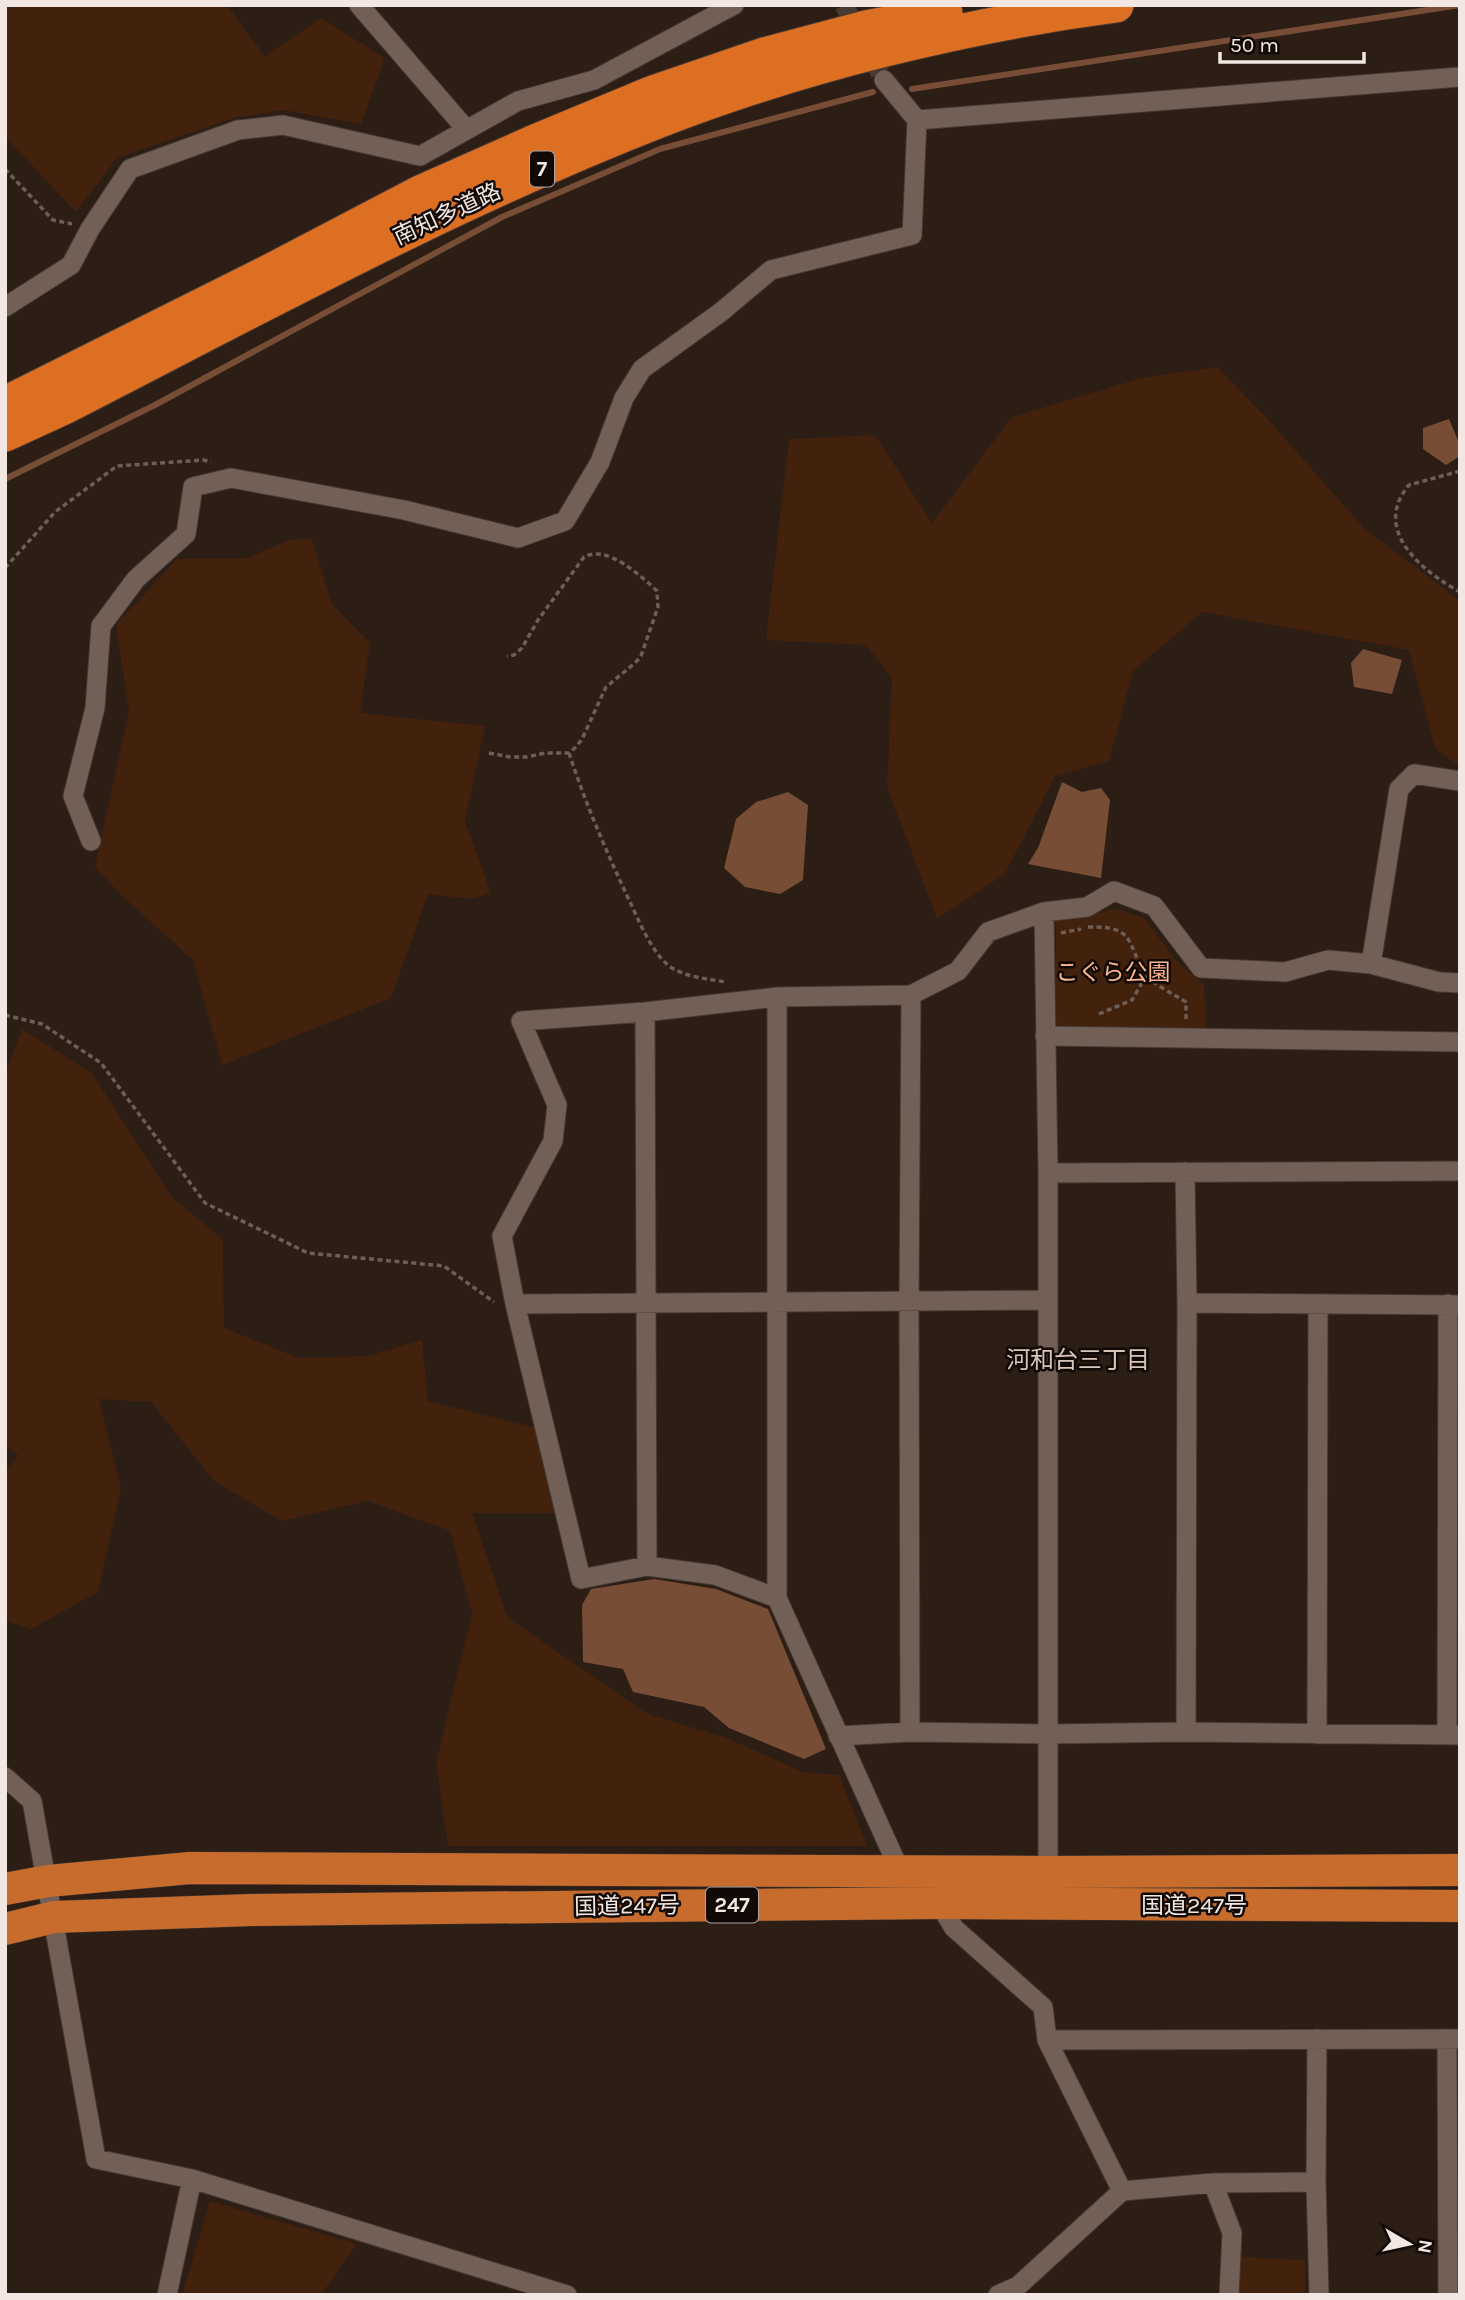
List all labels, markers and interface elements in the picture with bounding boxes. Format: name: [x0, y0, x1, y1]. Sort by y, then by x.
scale bar: [1220, 21, 1364, 65]
text: 50 m: [1230, 33, 1279, 57]
road number: 7: [530, 152, 554, 186]
street label: 南知多道路: [389, 177, 505, 251]
park label: こぐら公園: [1056, 959, 1171, 986]
district label: 河和台三丁目: [1006, 1346, 1150, 1374]
road number: 247: [706, 1888, 758, 1923]
street label: 国道247号: [574, 1892, 680, 1920]
street label: 国道247号: [1141, 1892, 1247, 1919]
north arrow: [1374, 2209, 1444, 2279]
text: N: [1413, 2238, 1437, 2255]

